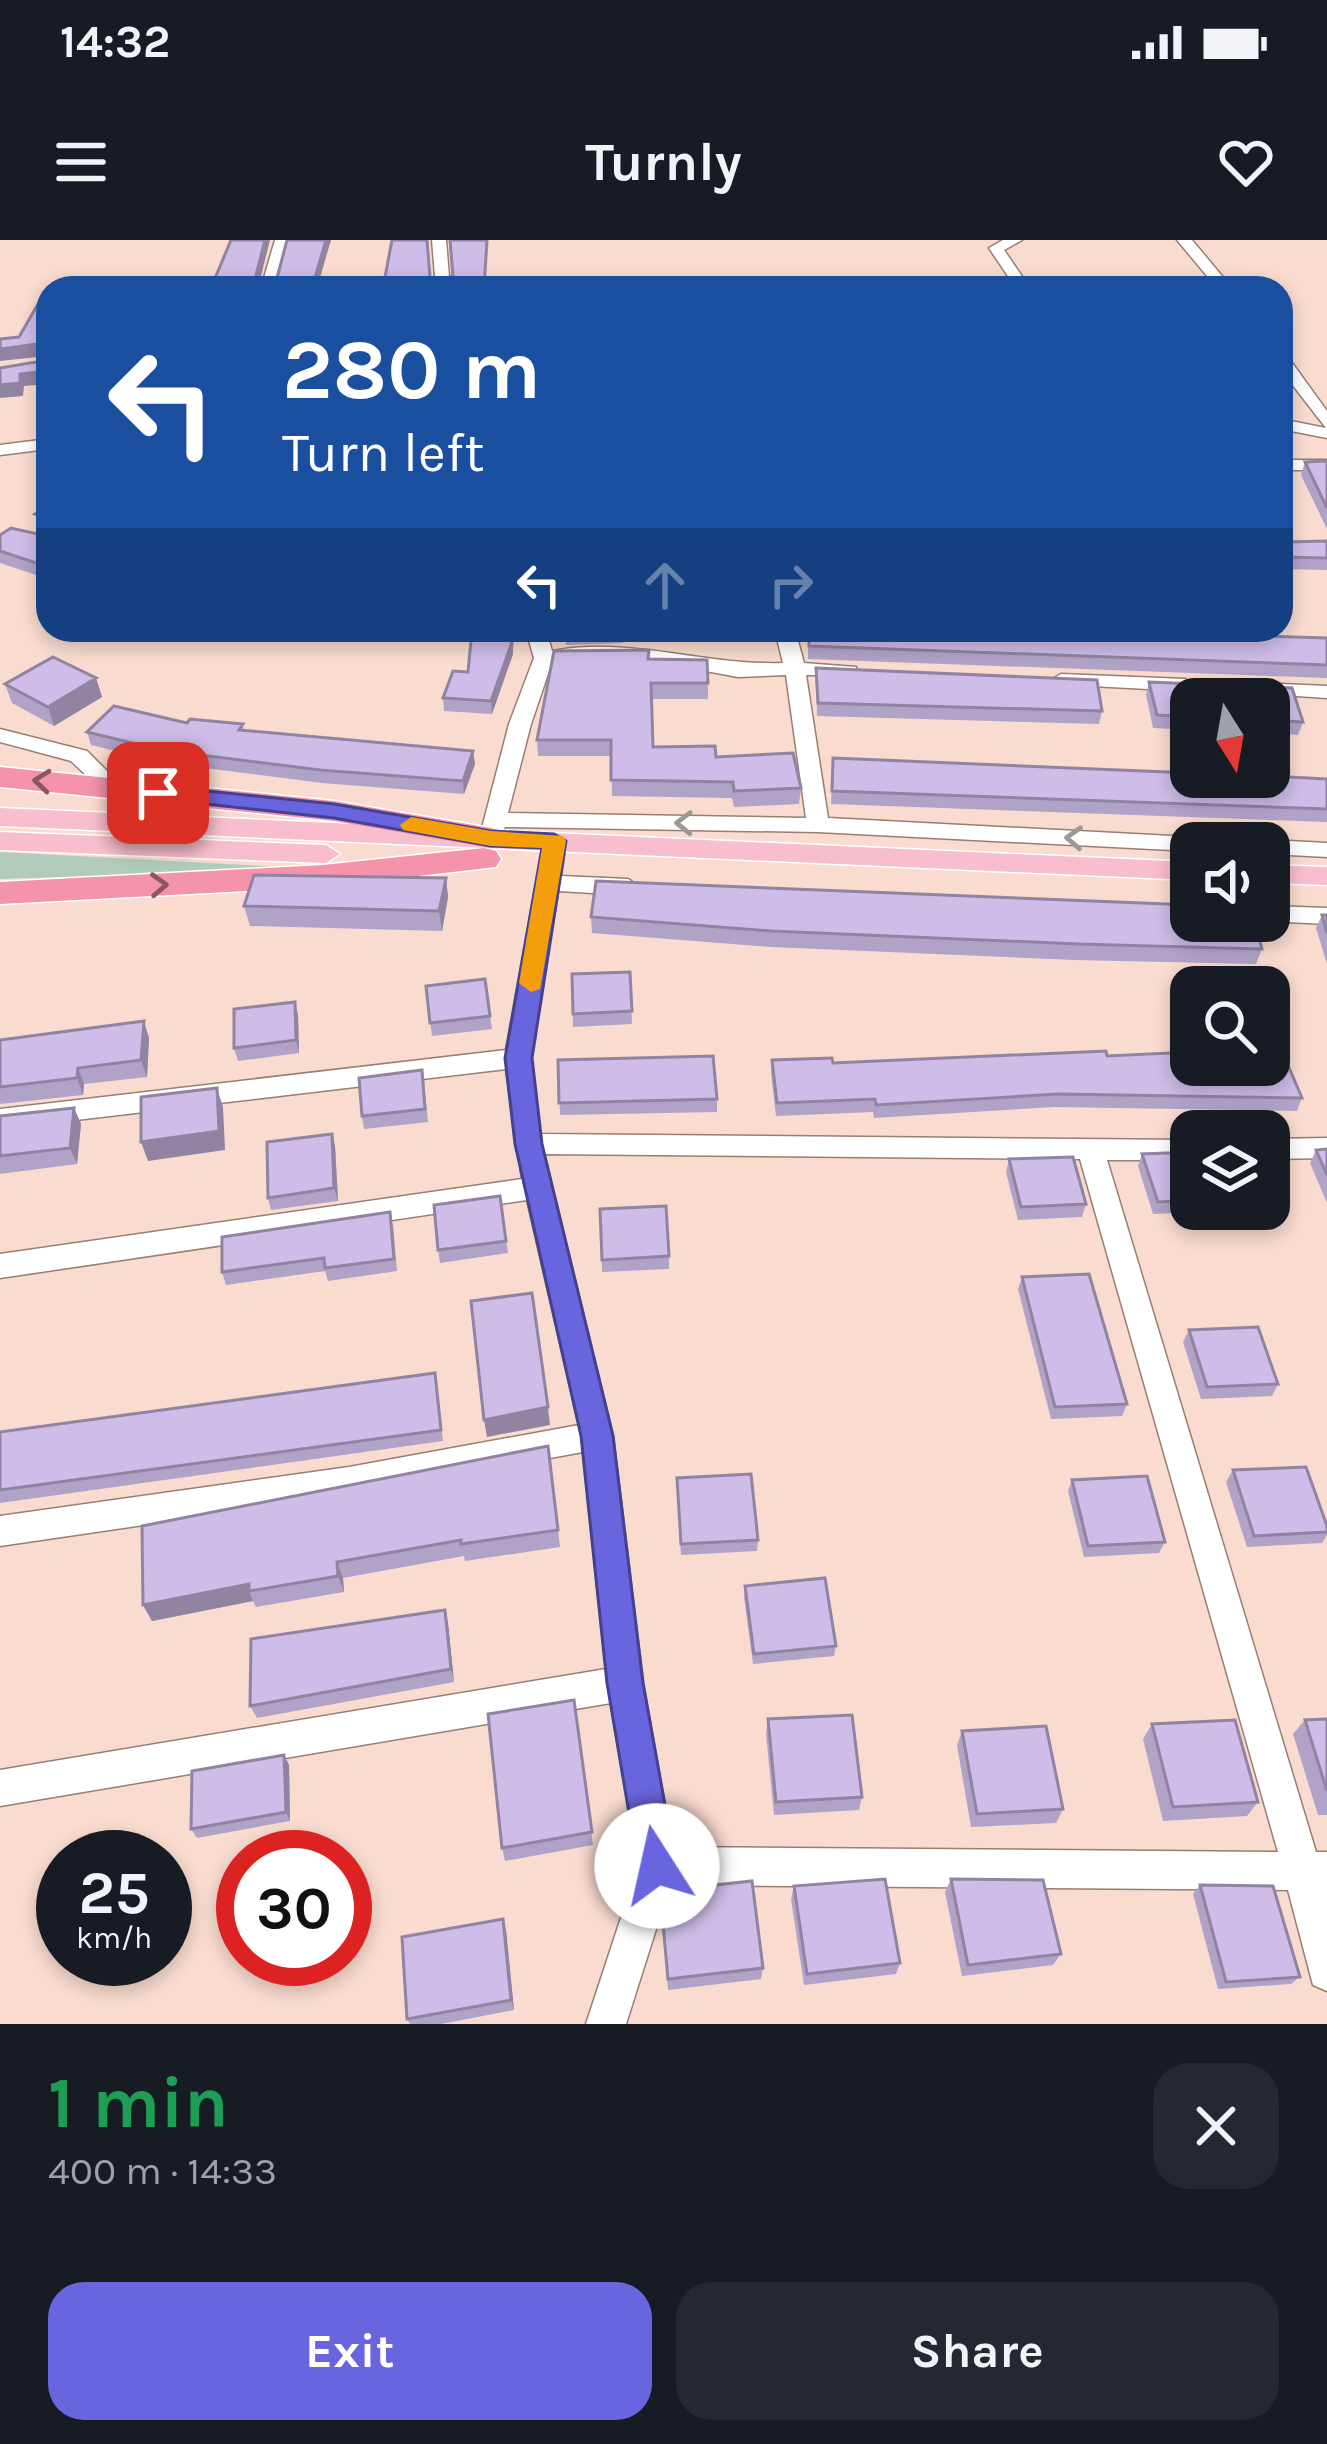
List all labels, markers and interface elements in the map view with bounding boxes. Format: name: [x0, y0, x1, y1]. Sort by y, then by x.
text: 14:32: [60, 16, 170, 68]
icon: menu: [48, 129, 114, 195]
icon: heart: [1213, 129, 1279, 195]
text: Turnly: [585, 130, 742, 194]
text: 280 m: [282, 321, 541, 419]
icon: left: [84, 324, 240, 480]
text: Turn left: [282, 421, 485, 485]
icon: left: [506, 552, 572, 618]
icon: ahead: [632, 552, 698, 618]
icon: right: [758, 552, 824, 618]
north arrow: [1170, 678, 1290, 798]
map controls: [1170, 678, 1290, 1230]
pin: [107, 742, 209, 844]
icon: arrive: [125, 760, 191, 826]
one-way arrow: [32, 769, 51, 794]
one-way arrow: [674, 810, 692, 836]
button: sound: [1170, 822, 1290, 942]
one-way arrow: [1064, 825, 1083, 851]
one-way arrow: [150, 872, 169, 898]
button: search: [1170, 966, 1290, 1086]
button: layers: [1170, 1110, 1290, 1230]
position arrow: [594, 1803, 720, 1929]
speed limit sign: 30: [216, 1830, 372, 1986]
text: 25: [78, 1858, 150, 1928]
text: km/h: [76, 1920, 152, 1956]
text: 1 min: [48, 2061, 229, 2145]
button: close: [1153, 2063, 1279, 2189]
text: 400 m · 14:33: [48, 2148, 277, 2194]
button: Exit: [48, 2282, 652, 2420]
button: Share: [676, 2282, 1279, 2420]

